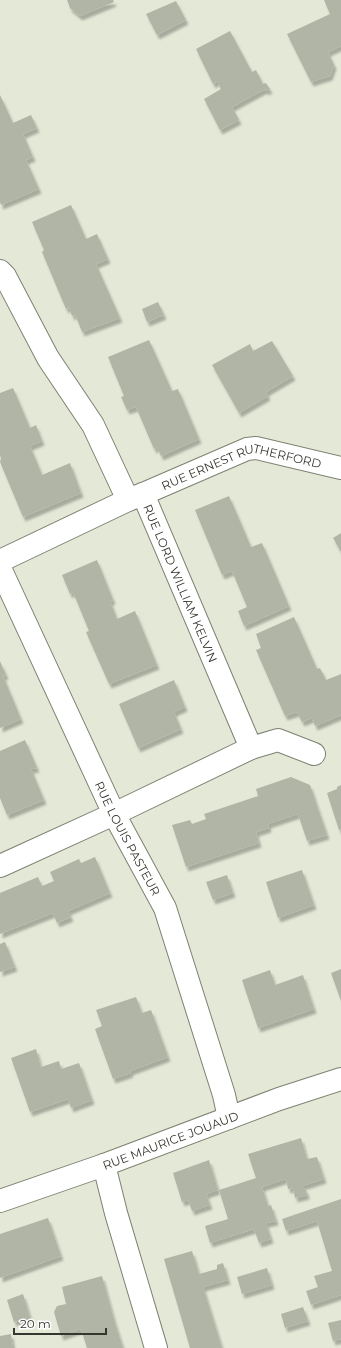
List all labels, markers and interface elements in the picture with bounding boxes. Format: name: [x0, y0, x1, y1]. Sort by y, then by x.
street label: RUE ERNEST RUTHERFORD: [159, 440, 323, 493]
street label: RUE LORD WILLIAM KELVIN: [141, 502, 221, 664]
street label: RUE LOUIS PASTEUR: [92, 778, 164, 898]
street label: RUE MAURICE JOUAUD: [100, 1107, 241, 1172]
scale bar: [14, 1310, 106, 1336]
text: 20 m: [20, 1316, 51, 1331]

